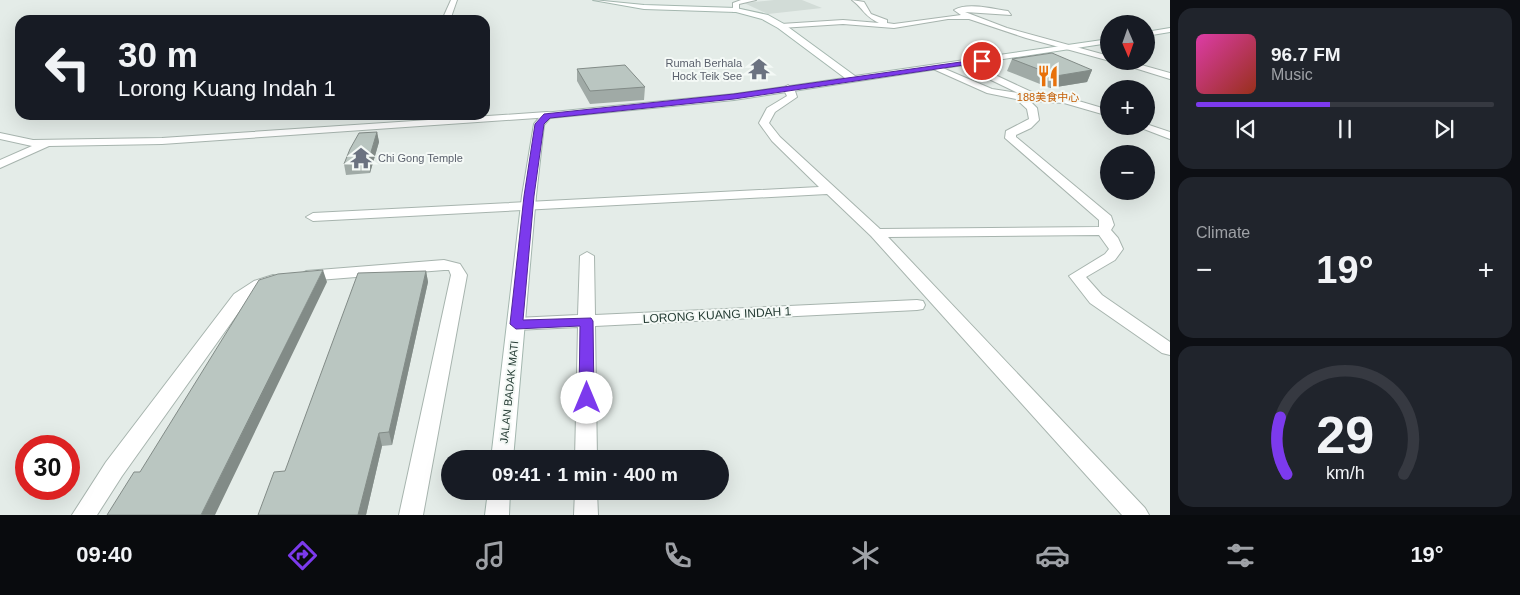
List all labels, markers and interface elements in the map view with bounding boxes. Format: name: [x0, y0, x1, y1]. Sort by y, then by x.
north arrow: [1100, 15, 1155, 70]
map controls: [1100, 15, 1155, 200]
icon: left: [35, 35, 100, 100]
text: 30 m: [118, 35, 198, 74]
pin: [961, 40, 1003, 82]
text: 96.7 FM: [1271, 44, 1341, 65]
icon: arrive: [968, 47, 996, 75]
temple icon: Rumah Berhala Hock Teik See: [746, 56, 772, 82]
place label: Rumah Berhala Hock Teik See: [666, 57, 743, 82]
restaurant icon: 188美食中心: [1035, 63, 1061, 89]
text: Music: [1271, 66, 1313, 83]
text: Lorong Kuang Indah 1: [118, 76, 336, 101]
button: +: [1100, 80, 1155, 135]
place label: 188美食中心: [1017, 91, 1079, 103]
icon: previous: [1232, 115, 1260, 143]
icon: pause: [1331, 115, 1359, 143]
icon: next: [1430, 115, 1458, 143]
temple icon: Chi Gong Temple: [348, 145, 374, 171]
button: −: [1100, 145, 1155, 200]
place label: Chi Gong Temple: [378, 152, 463, 164]
text: Climate: [1196, 224, 1250, 241]
text: 19°: [1316, 249, 1374, 291]
text: −: [1196, 254, 1212, 285]
text: +: [1478, 254, 1494, 285]
street label: LORONG KUANG INDAH 1: [642, 304, 792, 326]
street label: JALAN BADAK MATI: [498, 340, 520, 444]
position arrow: [560, 371, 612, 423]
text: 29: [1316, 406, 1374, 464]
speed limit sign: 30: [15, 435, 80, 500]
text: km/h: [1326, 463, 1364, 483]
text: 09:41 · 1 min · 400 m: [492, 464, 678, 485]
icon: directions: [285, 538, 320, 573]
icon: music: [473, 538, 508, 573]
icon: phone: [660, 538, 695, 573]
icon: climate: [848, 538, 883, 573]
icon: car: [1035, 538, 1070, 573]
icon: filters: [1223, 538, 1258, 573]
text: 09:40: [76, 542, 133, 567]
text: 19°: [1410, 542, 1444, 567]

